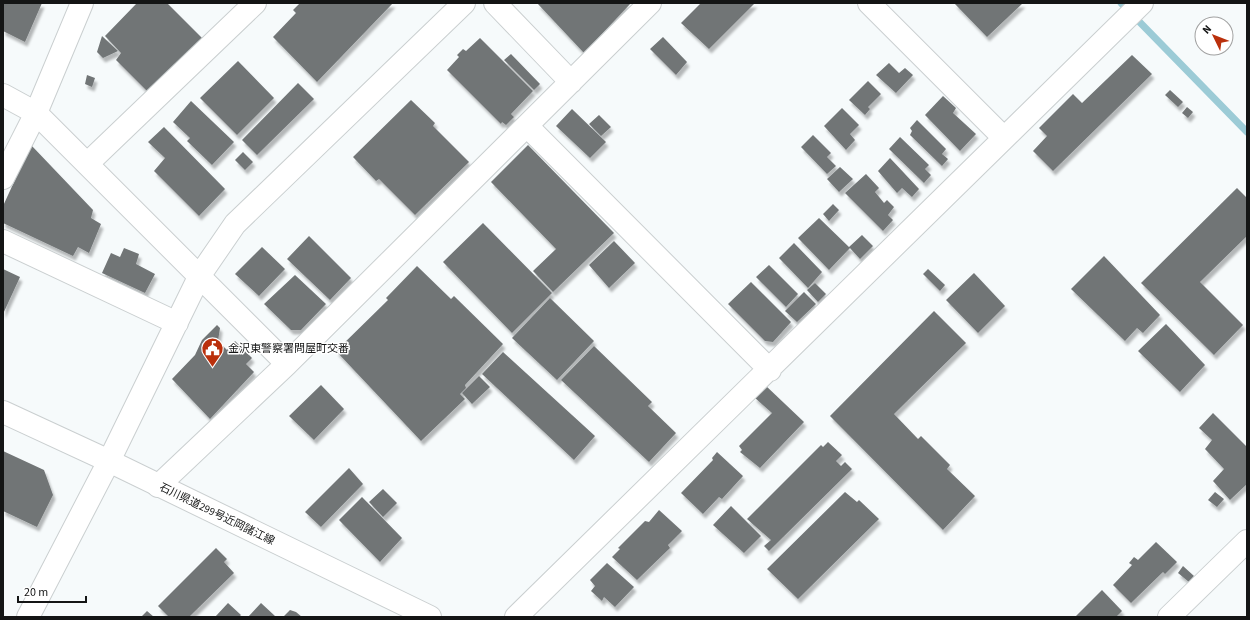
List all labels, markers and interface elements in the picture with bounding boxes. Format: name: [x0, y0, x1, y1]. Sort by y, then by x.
north arrow: [1194, 16, 1234, 56]
text: N: [1199, 22, 1215, 37]
public building icon: 金沢東警察署問屋町交番: [199, 335, 225, 368]
place label: 金沢東警察署問屋町交番: [228, 341, 349, 356]
street label: 石川県道299号近岡諸江線: [157, 480, 277, 548]
scale bar: [18, 578, 86, 604]
text: 20 m: [24, 584, 48, 601]

